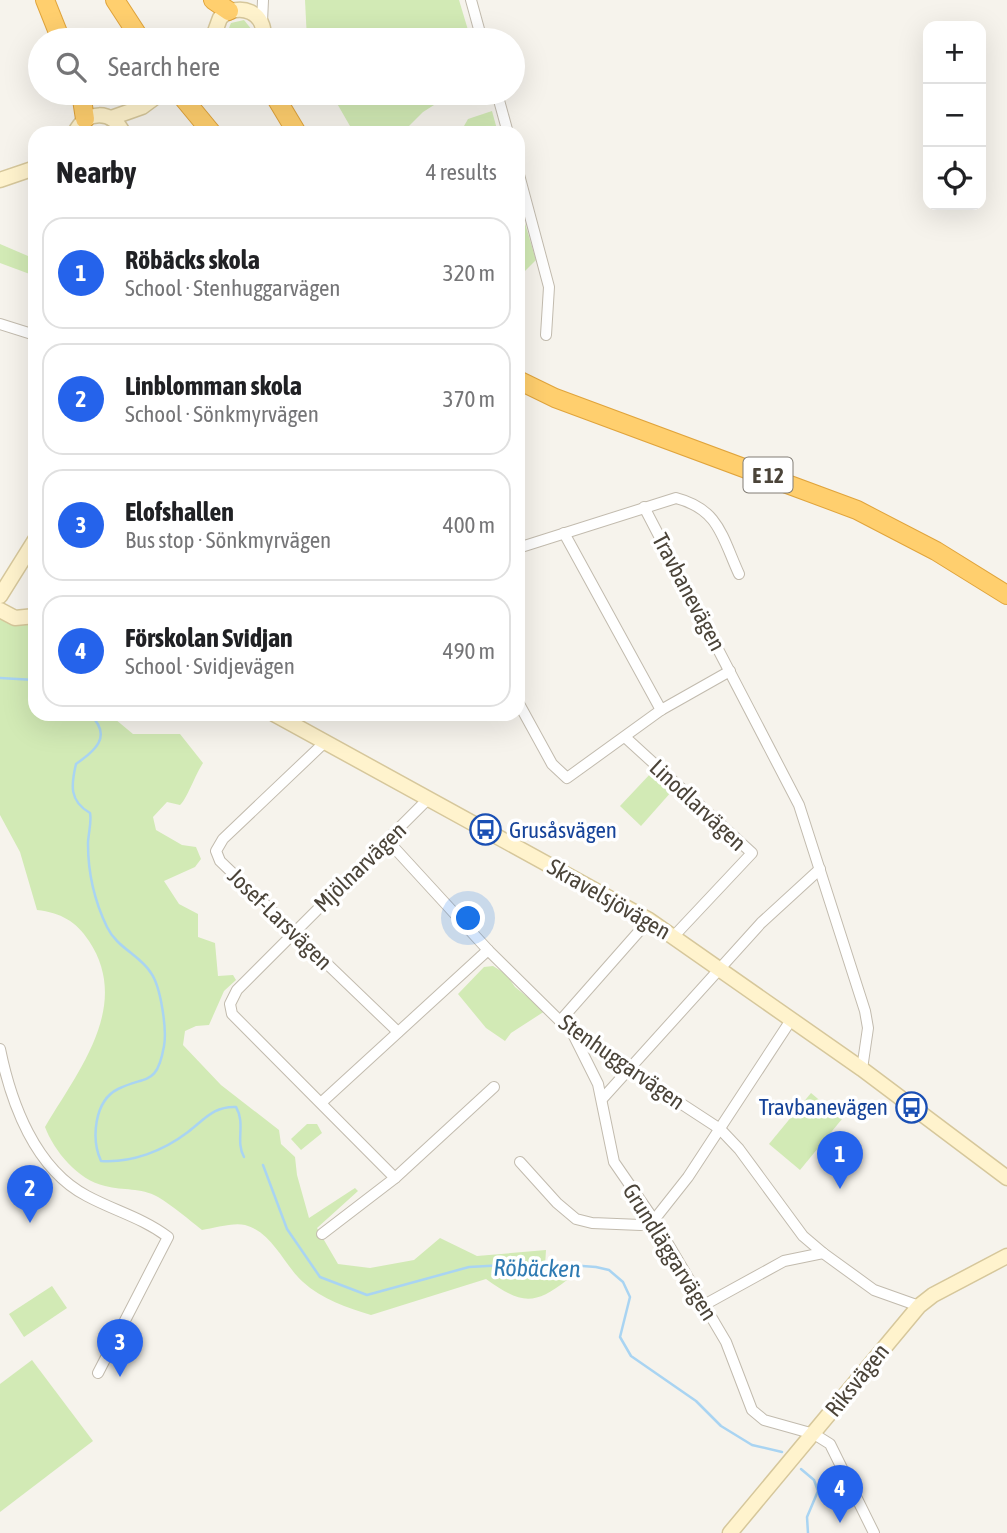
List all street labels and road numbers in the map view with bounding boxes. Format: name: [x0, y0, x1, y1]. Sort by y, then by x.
road number: E 12: [744, 458, 792, 492]
street label: Travbanevägen: [647, 529, 731, 655]
street label: Linodlarvägen: [645, 754, 751, 856]
street label: Mjölnarvägen: [309, 817, 411, 917]
street label: Skravelsjövägen: [543, 853, 675, 945]
street label: Josef-Larsvägen: [223, 863, 337, 975]
street label: Stenhuggarvägen: [554, 1009, 690, 1115]
street label: Grundläggarvägen: [618, 1179, 722, 1325]
street label: Riksvägen: [820, 1338, 894, 1422]

